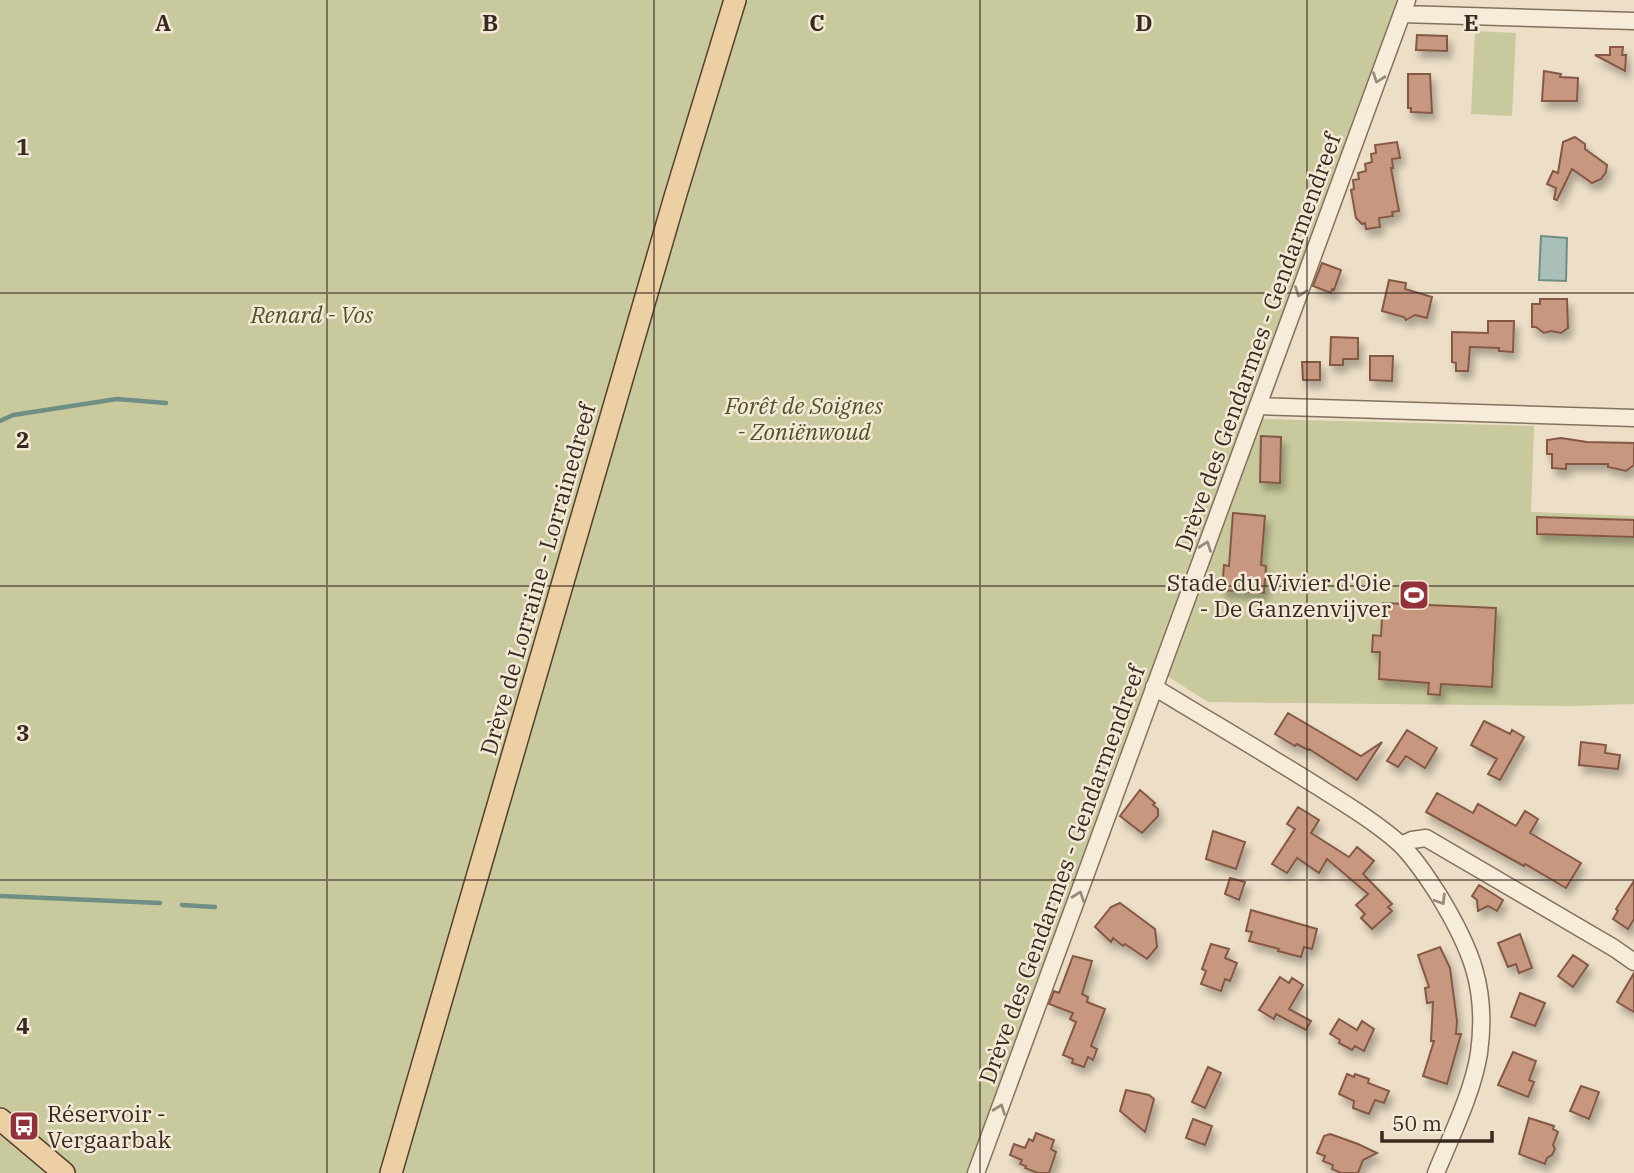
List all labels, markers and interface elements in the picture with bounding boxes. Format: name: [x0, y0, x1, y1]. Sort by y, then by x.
text: A: [155, 7, 171, 37]
text: B: [482, 7, 498, 37]
text: C: [809, 7, 825, 37]
text: D: [1135, 7, 1153, 37]
text: E: [1463, 7, 1479, 37]
one-way arrow: [1373, 72, 1387, 84]
street label: Drève des Gendarmes - Gendarmendreef: [1167, 127, 1348, 555]
text: 1: [16, 131, 30, 161]
one-way arrow: [1294, 285, 1308, 297]
park label: Renard - Vos: [250, 299, 374, 329]
park label: Forêt de Soignes - Zoniënwoud: [724, 390, 884, 446]
street label: Drève de Lorraine - Lorrainedreef: [472, 398, 602, 758]
text: 2: [16, 424, 30, 454]
one-way arrow: [1198, 541, 1212, 553]
place label: Stade du Vivier d'Oie - De Ganzenvijver: [1167, 567, 1391, 623]
sports icon: Stade du Vivier d'Oie - De Ganzenvijver: [1397, 578, 1431, 612]
street label: Drève des Gendarmes - Gendarmendreef: [971, 659, 1152, 1087]
text: 3: [16, 717, 30, 747]
one-way arrow: [1070, 890, 1084, 902]
one-way arrow: [1433, 893, 1446, 906]
text: 4: [16, 1010, 30, 1040]
place label: Réservoir - Vergaarbak: [47, 1098, 172, 1154]
scale bar: [1382, 1100, 1492, 1144]
one-way arrow: [992, 1104, 1006, 1116]
bus stop icon: Réservoir - Vergaarbak: [7, 1109, 41, 1143]
text: 50 m: [1392, 1109, 1442, 1137]

